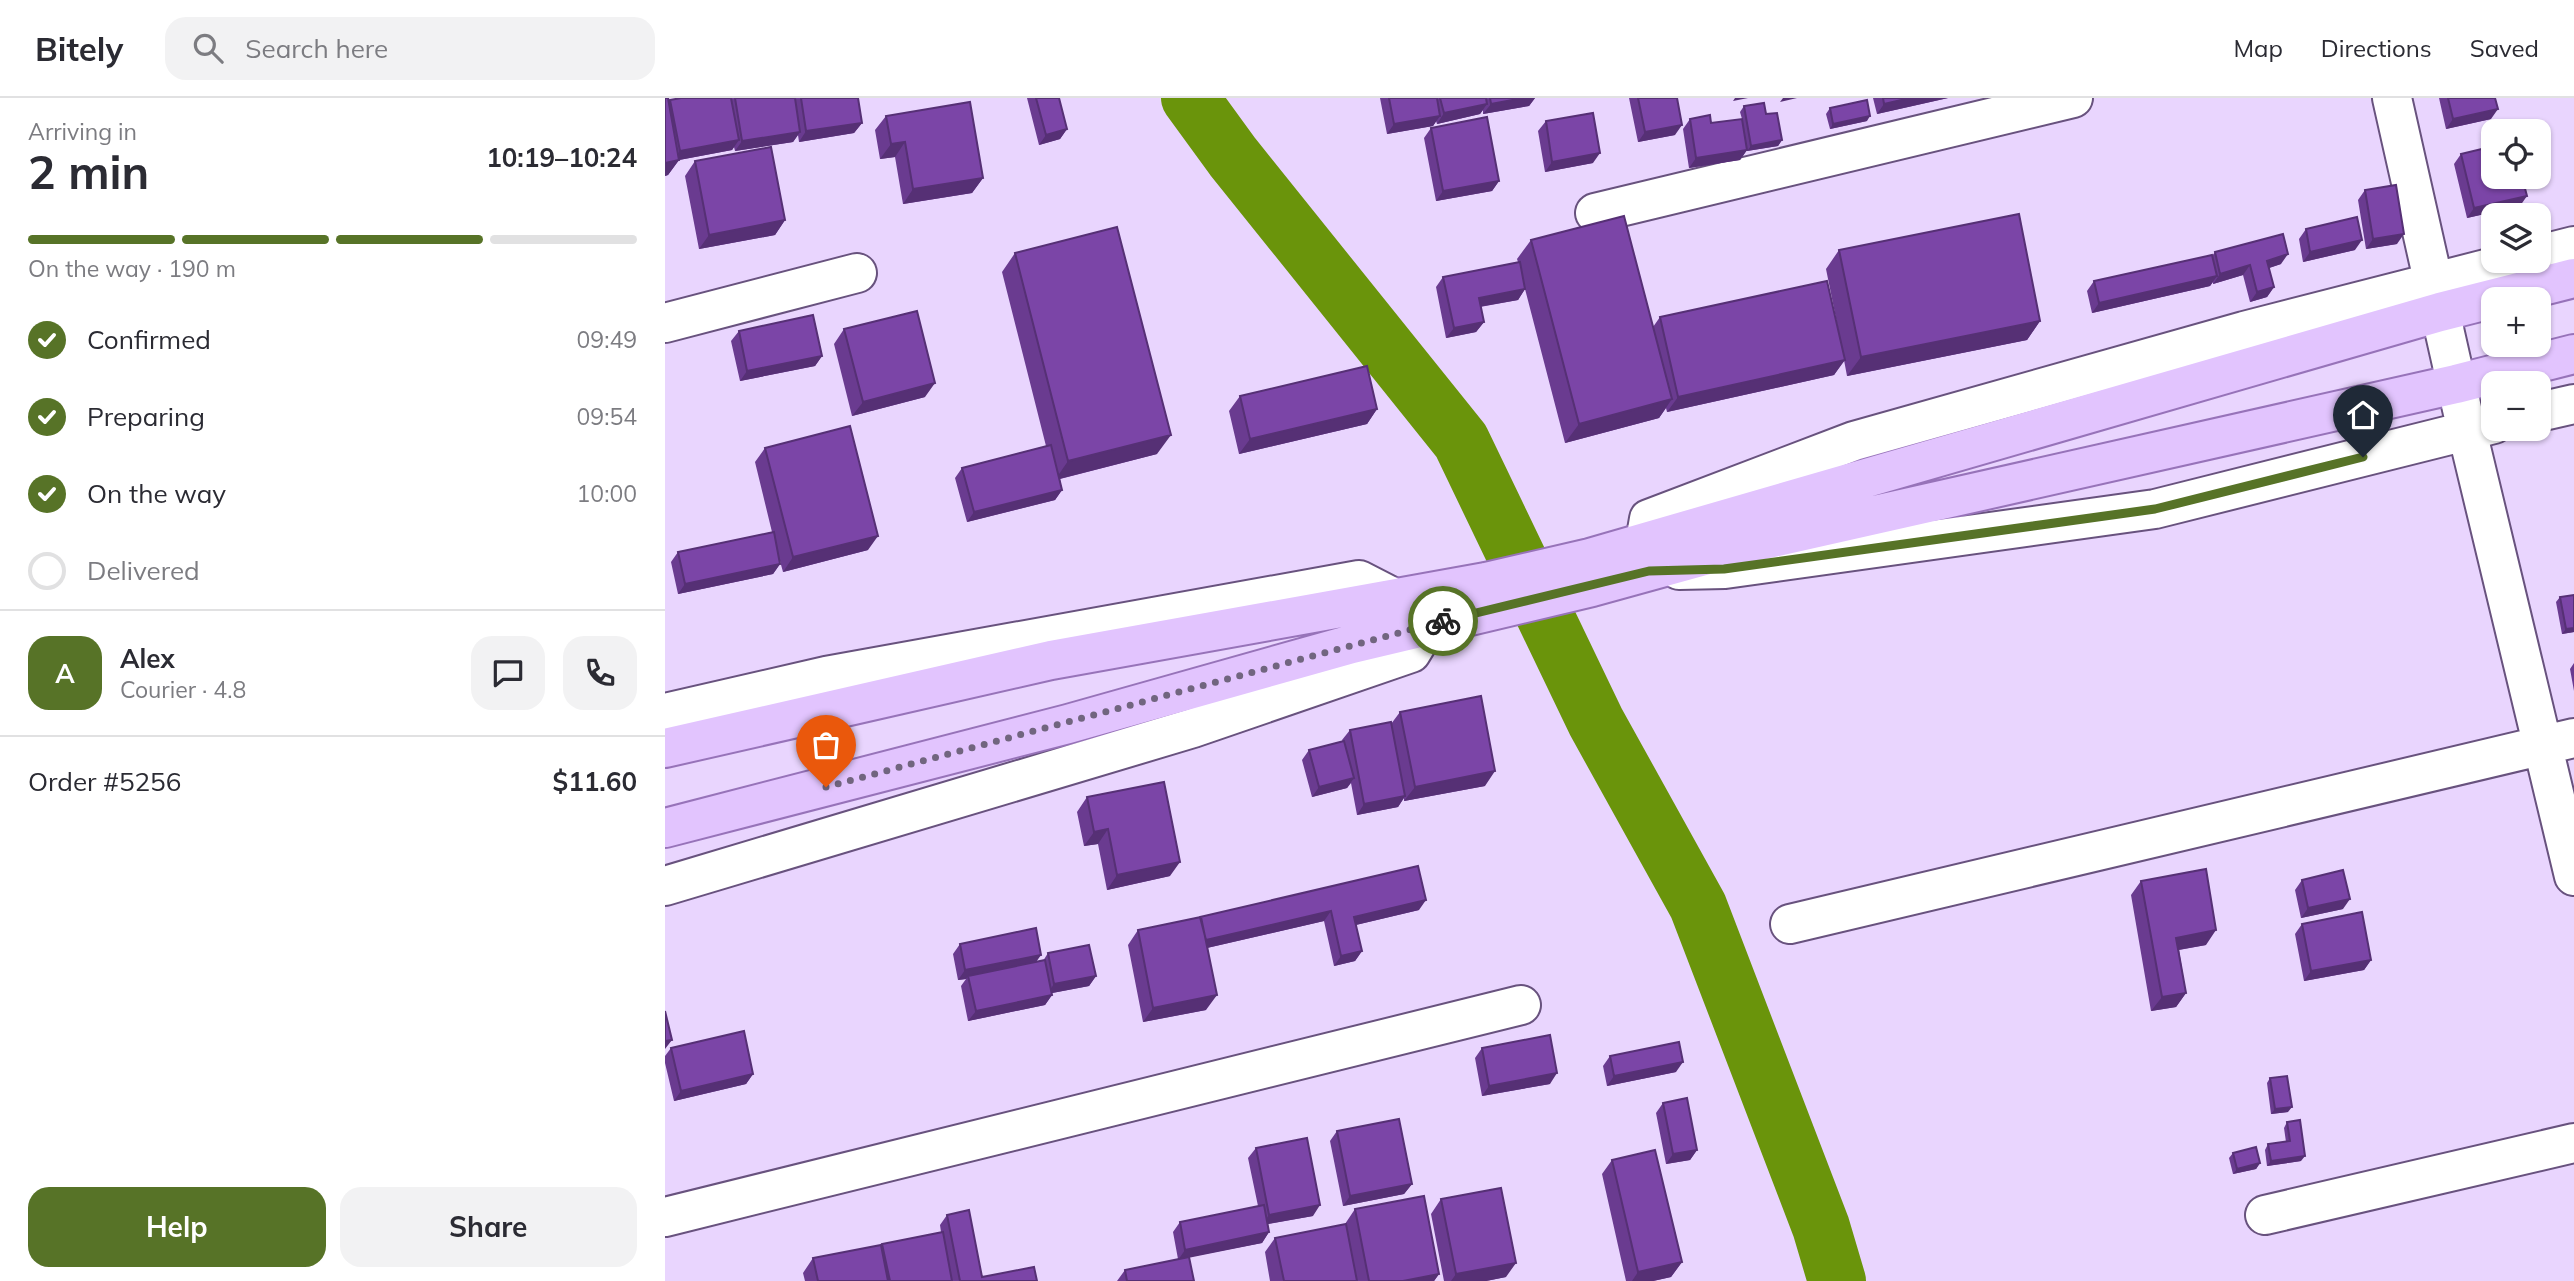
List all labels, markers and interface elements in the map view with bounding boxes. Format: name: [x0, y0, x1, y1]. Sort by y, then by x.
search box: [165, 17, 655, 80]
text: Bitely: [35, 28, 123, 69]
icon: search: [189, 29, 227, 67]
text: Search here: [245, 32, 388, 65]
text: Map: [2233, 33, 2283, 63]
text: Directions: [2321, 33, 2432, 63]
text: Saved: [2470, 33, 2539, 63]
text: Arriving in: [28, 117, 137, 146]
map controls: [2481, 119, 2551, 441]
button: locate: [2481, 119, 2551, 189]
text: 10:19–10:24: [486, 141, 637, 174]
text: 2 min: [28, 143, 149, 201]
button: layers: [2481, 203, 2551, 273]
text: On the way · 190 m: [28, 254, 236, 283]
button: +: [2481, 287, 2551, 357]
icon: check: [28, 321, 66, 359]
text: Confirmed: [87, 323, 211, 356]
text: 09:49: [577, 325, 637, 354]
button: −: [2481, 371, 2551, 441]
pin: [2333, 385, 2393, 457]
icon: home: [2344, 396, 2382, 434]
icon: check: [28, 398, 66, 436]
text: Preparing: [87, 400, 205, 433]
text: 09:54: [577, 402, 637, 431]
icon: check: [28, 475, 66, 513]
text: On the way: [87, 477, 226, 510]
text: 10:00: [577, 479, 637, 508]
text: Delivered: [87, 554, 200, 587]
courier: [1408, 586, 1478, 656]
icon: bike: [1424, 602, 1462, 640]
button: chat: [471, 636, 545, 710]
button: phone: [563, 636, 637, 710]
text: Alex: [120, 642, 175, 675]
text: A: [55, 657, 75, 690]
text: Courier · 4.8: [120, 675, 246, 704]
pin: [796, 715, 856, 787]
icon: bag: [807, 726, 845, 764]
text: Order #5256: [28, 765, 181, 798]
text: $11.60: [553, 765, 637, 798]
button: Help: [28, 1187, 326, 1267]
button: Share: [340, 1187, 637, 1267]

